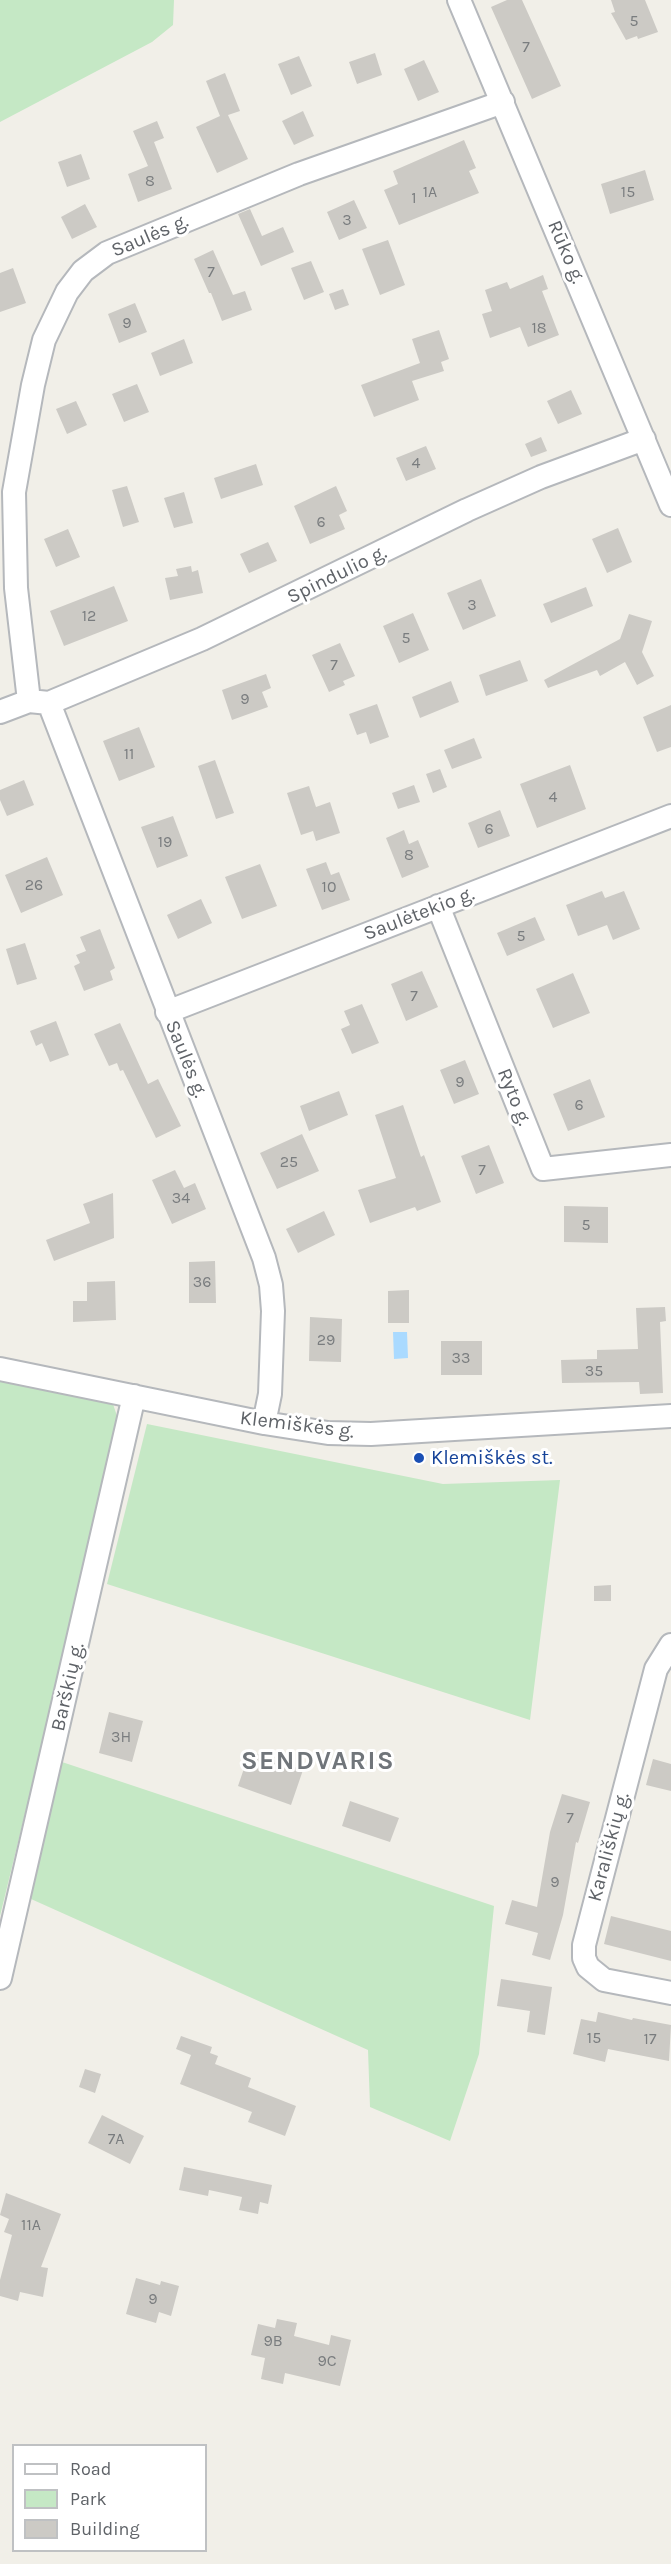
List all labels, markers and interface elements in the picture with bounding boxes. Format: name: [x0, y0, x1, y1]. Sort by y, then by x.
house number: 5: [629, 11, 639, 31]
house number: 7: [522, 37, 530, 57]
house number: 8: [145, 171, 155, 191]
house number: 1A: [423, 182, 437, 202]
house number: 15: [621, 182, 635, 202]
house number: 1: [411, 188, 417, 208]
street label: Saulės g.: [108, 209, 192, 263]
house number: 3: [342, 210, 352, 230]
street label: Rūko g.: [542, 217, 590, 287]
house number: 7: [207, 262, 215, 282]
house number: 9: [122, 313, 132, 333]
house number: 18: [531, 318, 547, 338]
house number: 4: [412, 453, 420, 473]
house number: 6: [316, 512, 326, 532]
street label: Spindulio g.: [283, 541, 391, 609]
house number: 3: [467, 595, 477, 615]
house number: 12: [82, 606, 96, 626]
house number: 5: [401, 628, 411, 648]
house number: 7: [330, 655, 338, 675]
house number: 9: [240, 689, 250, 709]
house number: 11: [124, 744, 134, 764]
house number: 4: [549, 787, 557, 807]
house number: 6: [484, 819, 494, 839]
house number: 19: [158, 832, 172, 852]
house number: 8: [404, 845, 414, 865]
house number: 26: [25, 875, 43, 895]
house number: 10: [322, 877, 336, 897]
street label: Saulėtekio g.: [360, 882, 478, 946]
house number: 5: [516, 926, 526, 946]
house number: 7: [410, 986, 418, 1006]
street label: Saulės g.: [160, 1017, 212, 1101]
street label: Ryto g.: [492, 1065, 536, 1129]
house number: 9: [455, 1072, 465, 1092]
house number: 6: [574, 1095, 584, 1115]
house number: 25: [280, 1152, 298, 1172]
house number: 7: [478, 1160, 486, 1180]
house number: 34: [172, 1188, 190, 1208]
house number: 5: [581, 1215, 591, 1235]
house number: 36: [193, 1272, 211, 1292]
house number: 29: [317, 1330, 335, 1350]
house number: 33: [452, 1348, 470, 1368]
house number: 35: [585, 1361, 603, 1381]
street label: Klemiškės g.: [239, 1406, 355, 1444]
place label: Klemiškės st.: [431, 1446, 553, 1470]
marker: Klemiškės st.: [412, 1451, 426, 1465]
street label: Barškių g.: [46, 1640, 90, 1734]
house number: 3H: [111, 1727, 131, 1747]
district label: SENDVARIS: [241, 1746, 395, 1778]
street label: Karališkių g.: [583, 1790, 635, 1904]
house number: 7: [566, 1808, 574, 1828]
house number: 9: [550, 1872, 560, 1892]
house number: 15: [587, 2028, 601, 2048]
house number: 17: [644, 2029, 656, 2049]
house number: 7A: [108, 2129, 124, 2149]
house number: 11A: [21, 2215, 41, 2235]
house number: 9: [148, 2289, 158, 2309]
house number: 9B: [263, 2331, 283, 2351]
house number: 9C: [317, 2351, 337, 2371]
legend: [12, 2444, 207, 2552]
text: Road: [70, 2458, 111, 2480]
text: Park: [70, 2488, 107, 2510]
text: Building: [70, 2518, 140, 2540]

